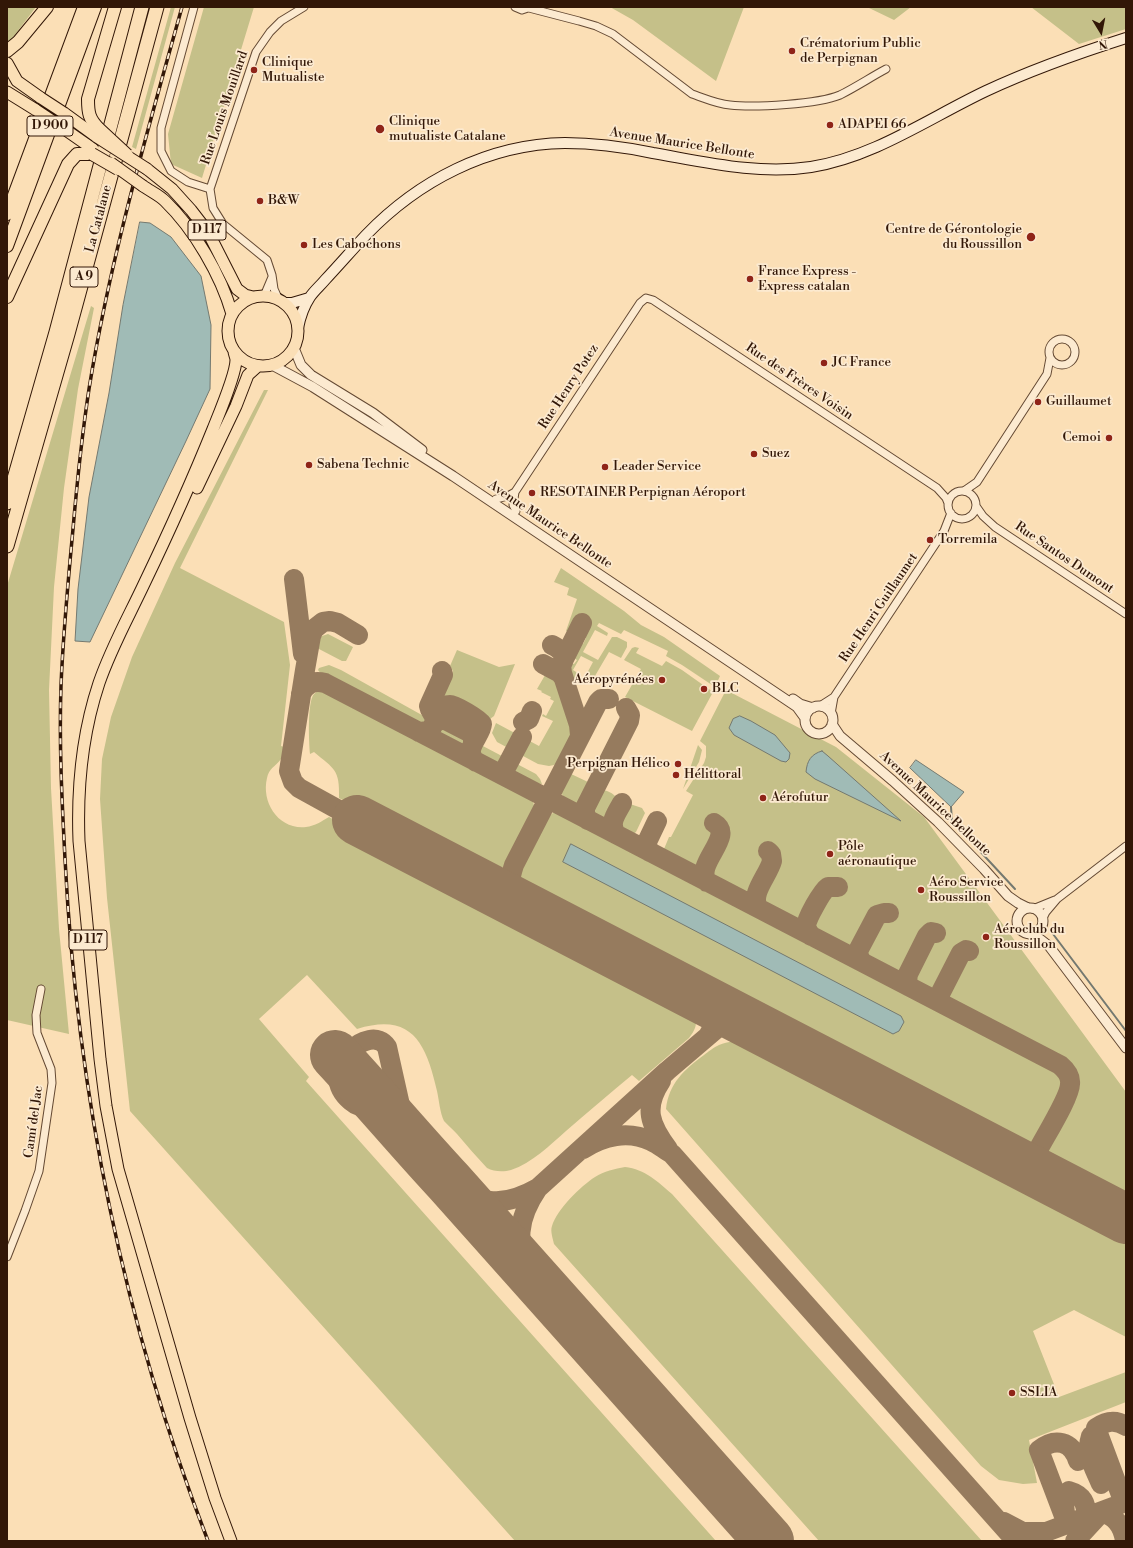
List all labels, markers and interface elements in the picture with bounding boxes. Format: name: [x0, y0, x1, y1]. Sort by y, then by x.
north arrow: [1081, 12, 1121, 52]
place label: Crématorium Public de Perpignan: [800, 36, 921, 67]
text: N: [1098, 36, 1109, 51]
marker: Crématorium Public de Perpignan: [787, 46, 797, 56]
street label: Rue Louis Mouillard: [198, 49, 252, 167]
place label: Clinique Mutualiste: [262, 55, 324, 86]
marker: Clinique Mutualiste: [249, 65, 259, 75]
place label: Clinique mutualiste Catalane: [389, 114, 506, 145]
road number: D 900: [27, 116, 73, 136]
place label: ADAPEI 66: [838, 117, 906, 133]
marker: ADAPEI 66: [825, 120, 835, 130]
marker: Clinique mutualiste Catalane: [374, 123, 386, 135]
street label: Avenue Maurice Bellonte: [608, 125, 756, 163]
street label: La Catalane: [82, 183, 116, 255]
place label: B&W: [268, 193, 299, 209]
marker: B&W: [255, 196, 265, 206]
road number: D 117: [188, 220, 226, 240]
place label: Centre de Gérontologie du Roussillon: [886, 222, 1022, 253]
marker: Centre de Gérontologie du Roussillon: [1025, 231, 1037, 243]
place label: Les Cabochons: [312, 237, 401, 253]
marker: Les Cabochons: [299, 240, 309, 250]
place label: France Express - Express catalan: [758, 264, 856, 295]
road number: A 9: [70, 267, 98, 287]
marker: France Express - Express catalan: [745, 274, 755, 284]
street label: Rue des Frères Voisin: [742, 340, 856, 424]
street label: Rue Henry Potez: [536, 342, 602, 432]
place label: JC France: [832, 355, 891, 371]
marker: JC France: [819, 358, 829, 368]
place label: Guillaumet: [1046, 394, 1112, 410]
marker: Guillaumet: [1033, 397, 1043, 407]
place label: Cemoi: [1063, 430, 1101, 446]
marker: Cemoi: [1104, 433, 1114, 443]
place label: Suez: [762, 446, 790, 462]
marker: Suez: [749, 449, 759, 459]
place label: Sabena Technic: [317, 457, 409, 473]
place label: Leader Service: [613, 459, 701, 475]
marker: Sabena Technic: [304, 460, 314, 470]
marker: Leader Service: [600, 462, 610, 472]
street label: Avenue Maurice Bellonte: [485, 478, 615, 572]
place label: RESOTAINER Perpignan Aéroport: [540, 485, 746, 501]
marker: RESOTAINER Perpignan Aéroport: [527, 488, 537, 498]
street label: Rue Santos Dumont: [1012, 519, 1116, 597]
place label: Torremila: [938, 532, 997, 548]
marker: Torremila: [925, 535, 935, 545]
street label: Rue Henri Guillaumet: [837, 550, 921, 666]
place label: Aéropyrénées: [574, 672, 654, 688]
marker: Aéropyrénées: [657, 675, 667, 685]
place label: BLC: [712, 681, 739, 697]
marker: BLC: [699, 684, 709, 694]
street label: Avenue Maurice Bellonte: [876, 748, 994, 860]
place label: Perpignan Hélico: [567, 756, 670, 772]
marker: Perpignan Hélico: [673, 759, 683, 769]
place label: Hélittoral: [684, 767, 741, 783]
marker: Hélittoral: [671, 770, 681, 780]
place label: Aérofutur: [771, 790, 828, 806]
marker: Aérofutur: [758, 793, 768, 803]
place label: Pôle aéronautique: [838, 839, 917, 870]
marker: Pôle aéronautique: [825, 849, 835, 859]
place label: Aéro Service Roussillon: [929, 875, 1004, 906]
marker: Aéro Service Roussillon: [916, 885, 926, 895]
place label: Aéroclub du Roussillon: [994, 922, 1065, 953]
road number: D 117: [69, 930, 107, 950]
marker: Aéroclub du Roussillon: [981, 932, 991, 942]
street label: Camí del Jac: [21, 1085, 47, 1159]
place label: SSLIA: [1020, 1385, 1057, 1401]
marker: SSLIA: [1007, 1388, 1017, 1398]

